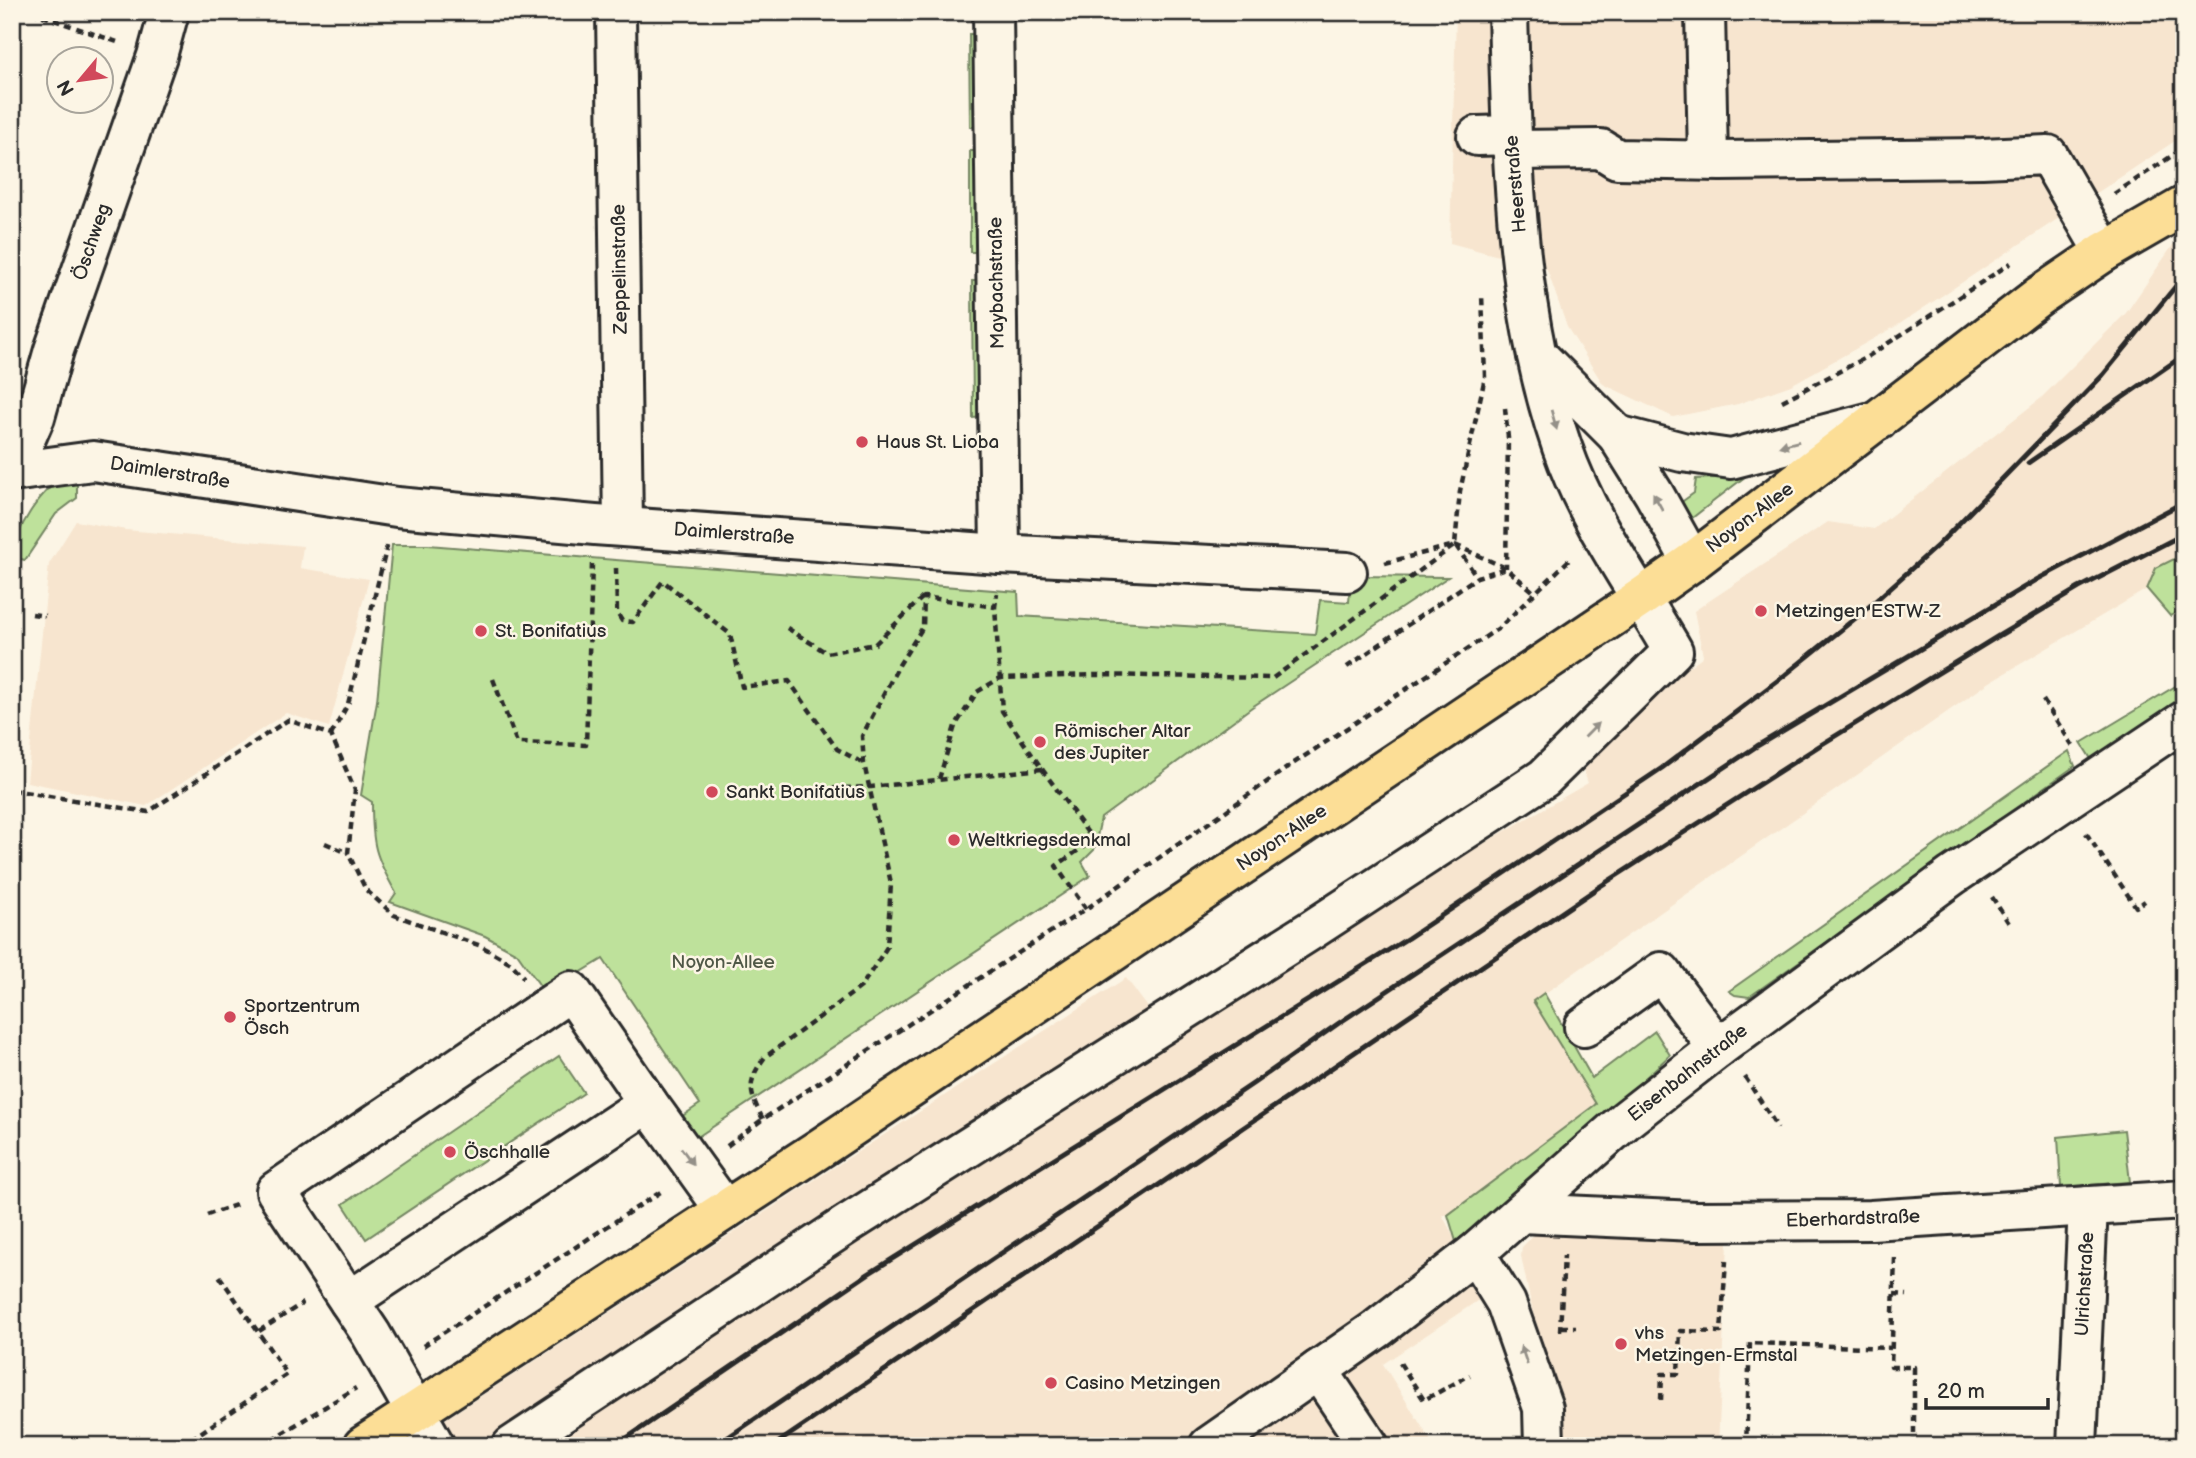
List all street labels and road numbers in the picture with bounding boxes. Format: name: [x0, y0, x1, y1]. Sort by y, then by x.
street label: Heerstraße: [1500, 134, 1532, 234]
street label: Öschweg: [68, 200, 116, 284]
street label: Zeppelinstraße: [607, 204, 633, 335]
street label: Maybachstraße: [984, 217, 1010, 349]
street label: Daimlerstraße: [108, 452, 232, 494]
street label: Noyon-Allee: [1702, 478, 1798, 558]
street label: Daimlerstraße: [673, 518, 795, 550]
street label: Noyon-Allee: [1233, 799, 1331, 877]
street label: Eisenbahnstraße: [1624, 1019, 1752, 1127]
street label: Eberhardstraße: [1785, 1205, 1921, 1233]
street label: Ulrichstraße: [2071, 1231, 2099, 1337]

